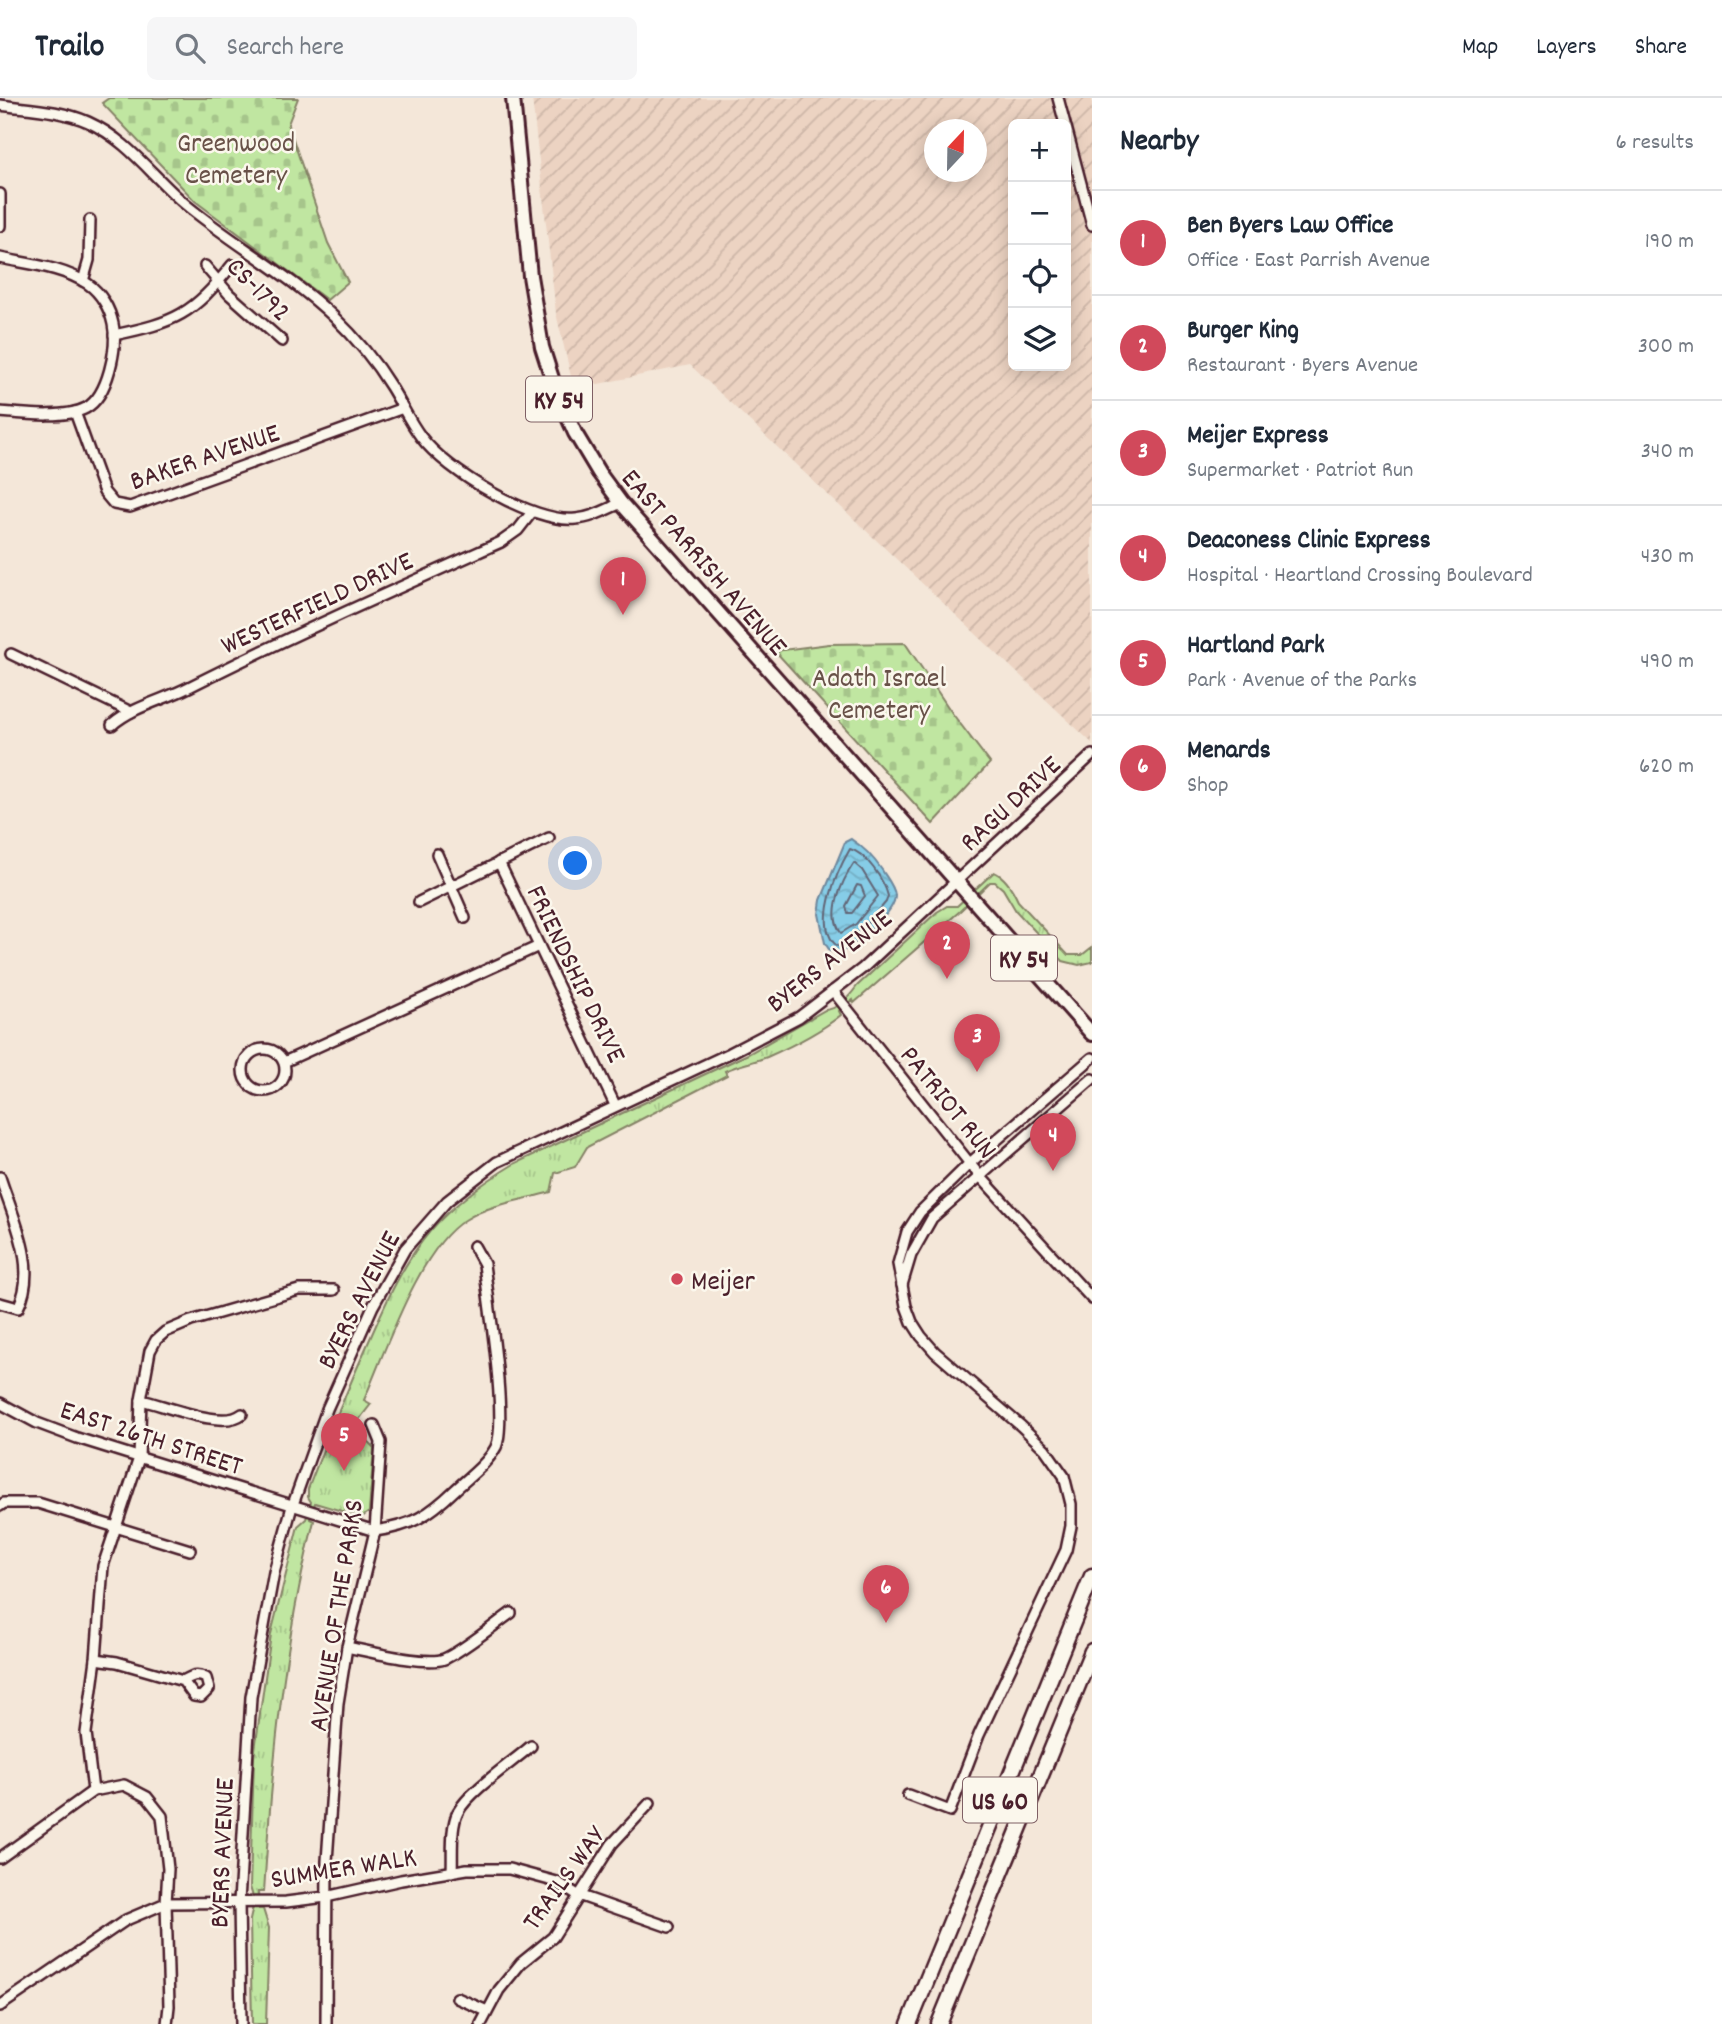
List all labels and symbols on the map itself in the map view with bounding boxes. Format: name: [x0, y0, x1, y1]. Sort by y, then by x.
north arrow: [924, 119, 987, 182]
park label: Greenwood Cemetery: [177, 126, 295, 198]
street label: CS-1792: [215, 250, 298, 333]
road number: KY 54: [526, 376, 592, 422]
street label: BAKER AVENUE: [125, 415, 286, 504]
street label: EAST PARRISH AVENUE: [610, 462, 795, 667]
street label: WESTERFIELD DRIVE: [215, 543, 421, 668]
pin: 1: [600, 557, 646, 615]
park label: Adath Israel Cemetery: [812, 661, 946, 733]
street label: RAGU DRIVE: [953, 748, 1072, 863]
your location: [558, 846, 592, 880]
street label: FRIENDSHIP DRIVE: [513, 880, 634, 1071]
street label: BYERS AVENUE: [760, 901, 903, 1025]
pin: 2: [924, 921, 970, 979]
road number: KY 54: [991, 936, 1057, 980]
pin: 3: [954, 1014, 1000, 1072]
street label: PATRIOT RUN: [888, 1039, 1005, 1170]
pin: 4: [1030, 1113, 1076, 1171]
street label: BYERS AVENUE: [310, 1225, 413, 1377]
place label: Meijer: [691, 1264, 756, 1304]
marker: Meijer: [669, 1271, 685, 1287]
street label: EAST 26TH STREET: [54, 1392, 247, 1489]
pin: 5: [321, 1413, 367, 1471]
street label: AVENUE OF THE PARKS: [301, 1497, 377, 1735]
pin: 6: [863, 1565, 909, 1623]
street label: BYERS AVENUE: [202, 1777, 248, 1929]
road number: US 60: [963, 1778, 1037, 1822]
street label: TRAILS WAY: [514, 1819, 618, 1940]
street label: SUMMER WALK: [268, 1840, 420, 1902]

